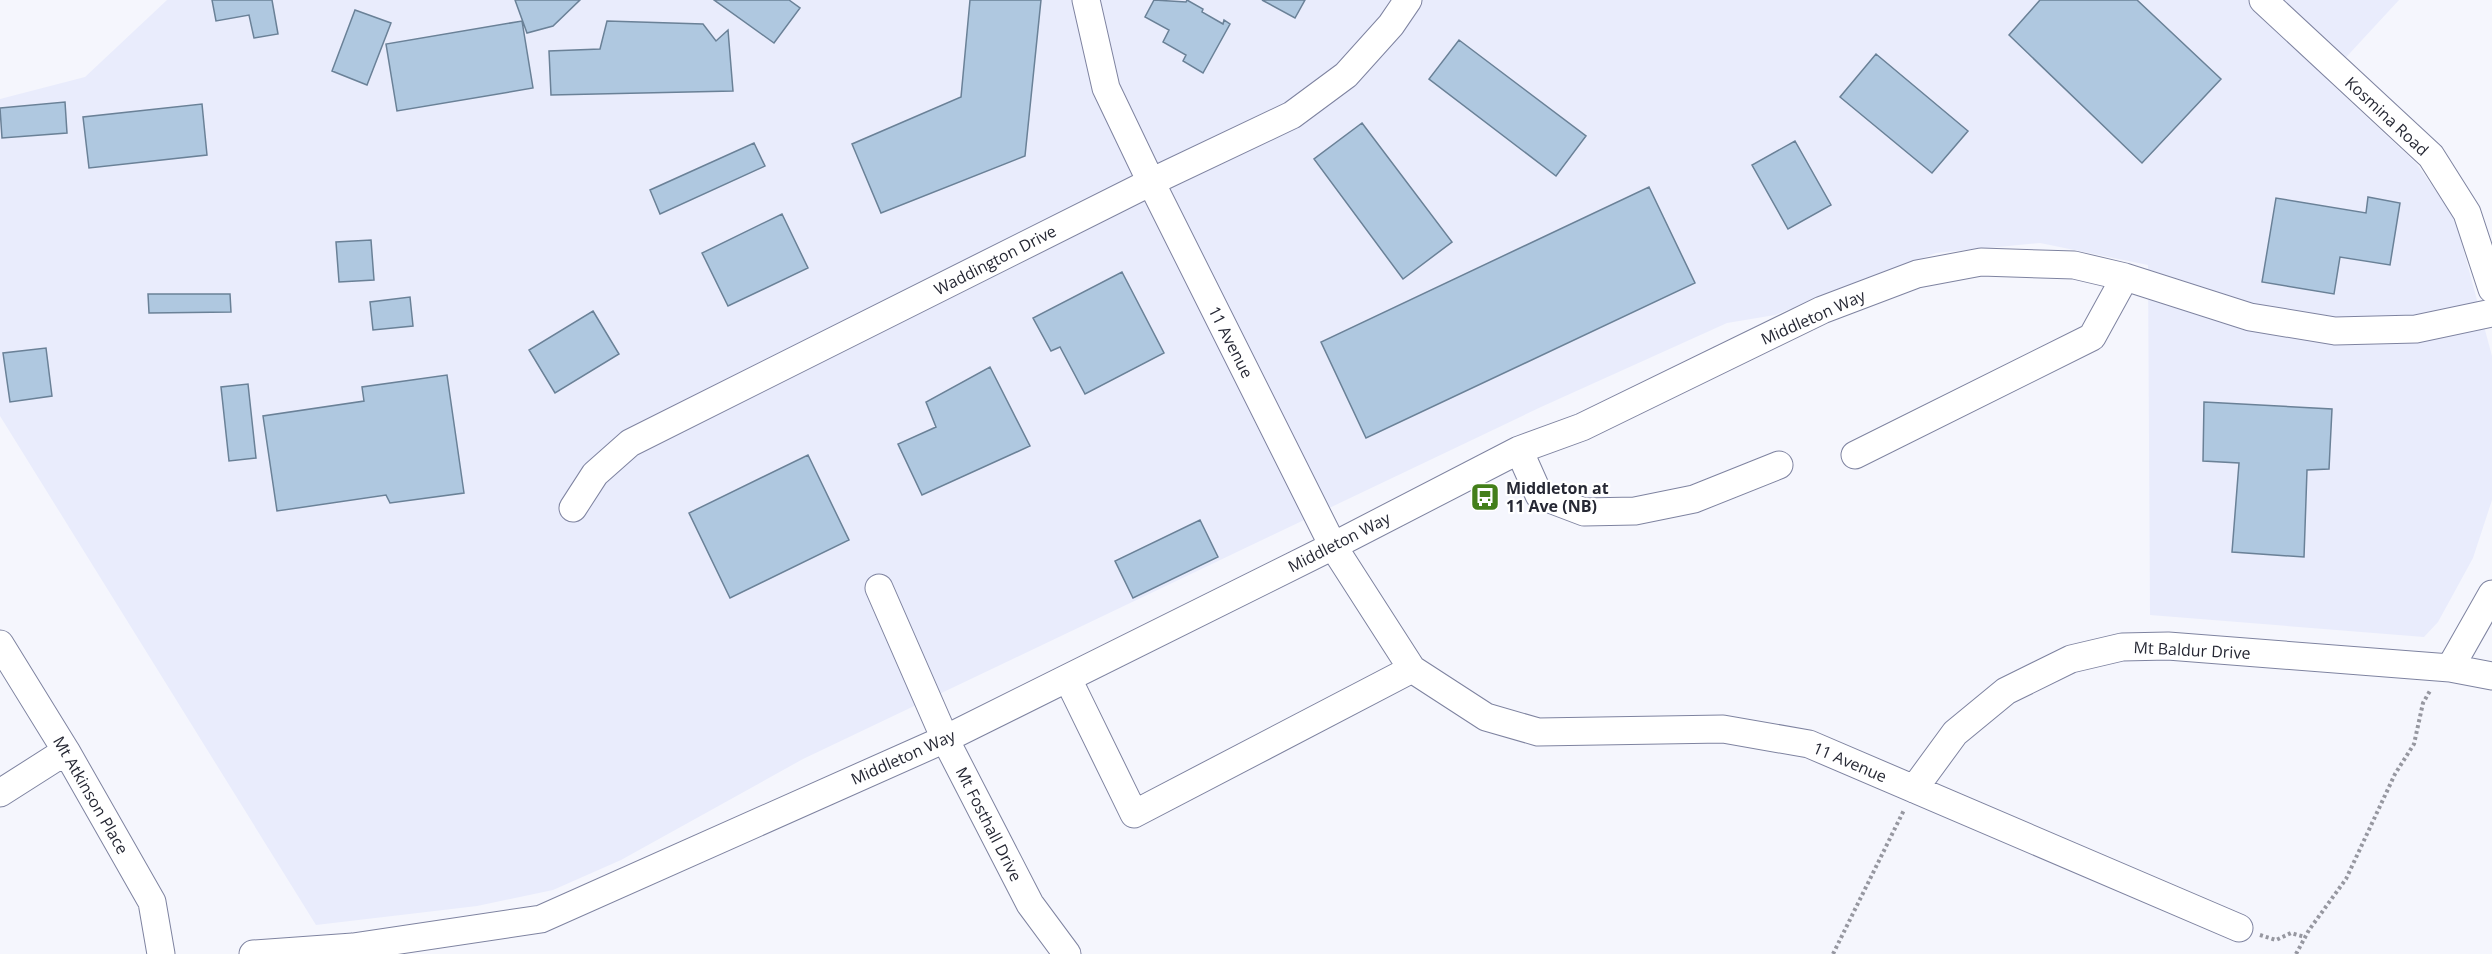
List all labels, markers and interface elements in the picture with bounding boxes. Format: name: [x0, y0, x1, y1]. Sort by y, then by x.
street label: Kosmina Road: [2340, 71, 2434, 161]
street label: Waddington Drive: [930, 220, 1060, 300]
street label: Middleton Way: [1757, 284, 1870, 350]
street label: 11 Avenue: [1203, 302, 1259, 382]
place label: Middleton at 11 Ave (NB): [1506, 477, 1609, 517]
bus stop icon: Middleton at 11 Ave (NB): [1469, 481, 1501, 513]
street label: Middleton Way: [1284, 506, 1395, 577]
street label: Mt Baldur Drive: [2133, 636, 2251, 664]
street label: Middleton Way: [847, 724, 960, 790]
street label: Mt Atkinson Place: [48, 732, 134, 858]
street label: 11 Avenue: [1810, 737, 1890, 787]
street label: Mt Fosthall Drive: [951, 763, 1027, 885]

